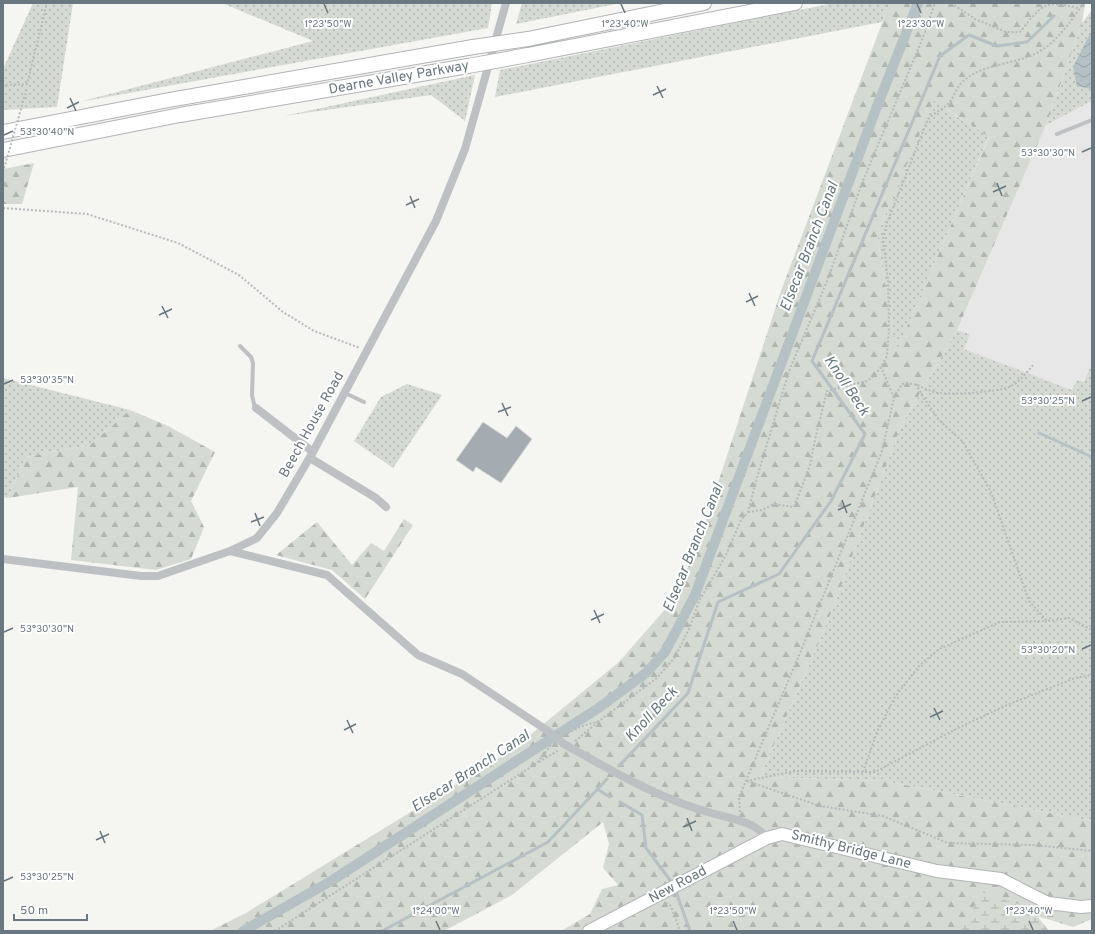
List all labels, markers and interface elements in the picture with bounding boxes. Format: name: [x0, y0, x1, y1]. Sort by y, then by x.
text: 1°23'50"W: [304, 18, 352, 31]
text: 1°23'40"W: [601, 18, 649, 31]
text: 1°23'30"W: [898, 18, 944, 31]
street label: Dearne Valley Parkway: [327, 57, 471, 99]
text: 53°30'40"N: [20, 126, 74, 139]
text: 53°30'30"N: [1021, 147, 1075, 160]
water label: Elsecar Branch Canal: [777, 178, 844, 314]
water label: Knoll Beck: [819, 352, 873, 420]
street label: Beech House Road: [276, 369, 348, 481]
text: 53°30'35"N: [20, 374, 74, 387]
text: 53°30'25"N: [1021, 395, 1075, 408]
water label: Elsecar Branch Canal: [659, 480, 729, 615]
text: 53°30'30"N: [20, 623, 74, 636]
text: 53°30'20"N: [1021, 644, 1075, 657]
water label: Knoll Beck: [622, 683, 683, 747]
water label: Elsecar Branch Canal: [408, 726, 535, 817]
street label: Smithy Bridge Lane: [789, 827, 913, 873]
street label: New Road: [646, 863, 710, 907]
text: 53°30'25"N: [20, 871, 74, 884]
scale bar: [14, 896, 87, 922]
text: 50 m: [20, 903, 48, 919]
text: 1°24'00"W: [412, 905, 460, 918]
text: 1°23'50"W: [709, 905, 757, 918]
text: 1°23'40"W: [1005, 905, 1053, 918]

